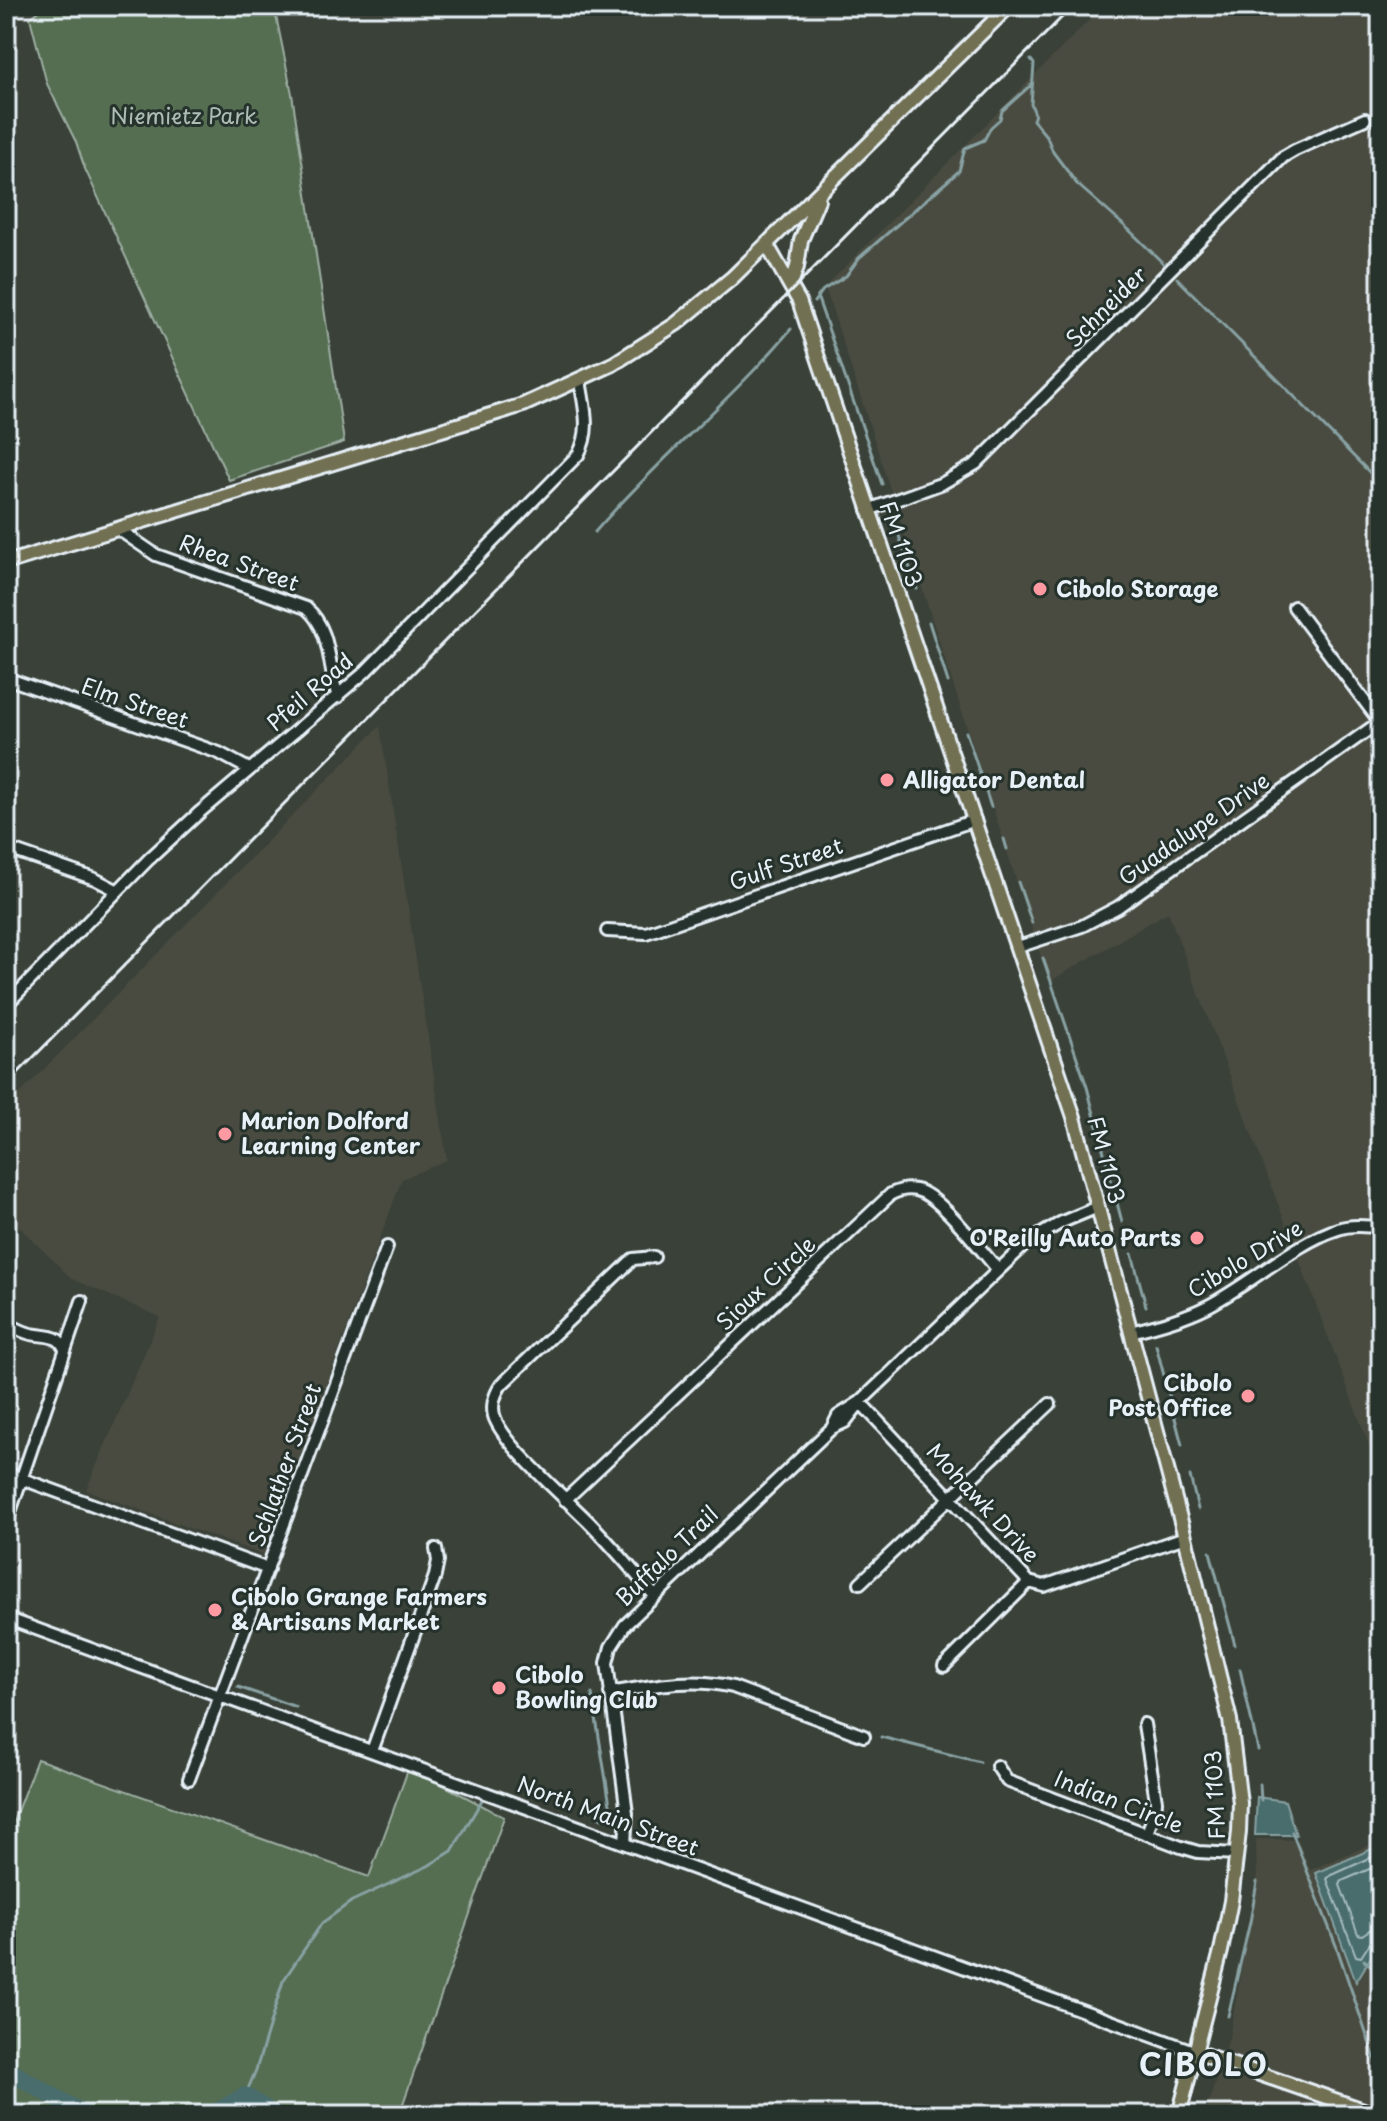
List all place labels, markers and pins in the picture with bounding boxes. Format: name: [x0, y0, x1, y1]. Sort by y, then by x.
place label: Cibolo Storage: [1056, 571, 1218, 604]
marker: Cibolo Storage: [1031, 580, 1049, 598]
place label: Alligator Dental: [902, 762, 1085, 795]
marker: Alligator Dental: [878, 771, 896, 789]
place label: Marion Dolford Learning Center: [241, 1103, 421, 1161]
marker: Marion Dolford Learning Center: [216, 1125, 234, 1143]
place label: O'Reilly Auto Parts: [970, 1220, 1181, 1253]
marker: O'Reilly Auto Parts: [1188, 1229, 1206, 1247]
place label: Cibolo Post Office: [1108, 1365, 1232, 1423]
marker: Cibolo Post Office: [1239, 1387, 1257, 1405]
place label: Cibolo Grange Farmers & Artisans Market: [231, 1579, 487, 1637]
marker: Cibolo Grange Farmers & Artisans Market: [206, 1601, 224, 1619]
place label: Cibolo Bowling Club: [515, 1657, 658, 1715]
marker: Cibolo Bowling Club: [490, 1679, 508, 1697]

